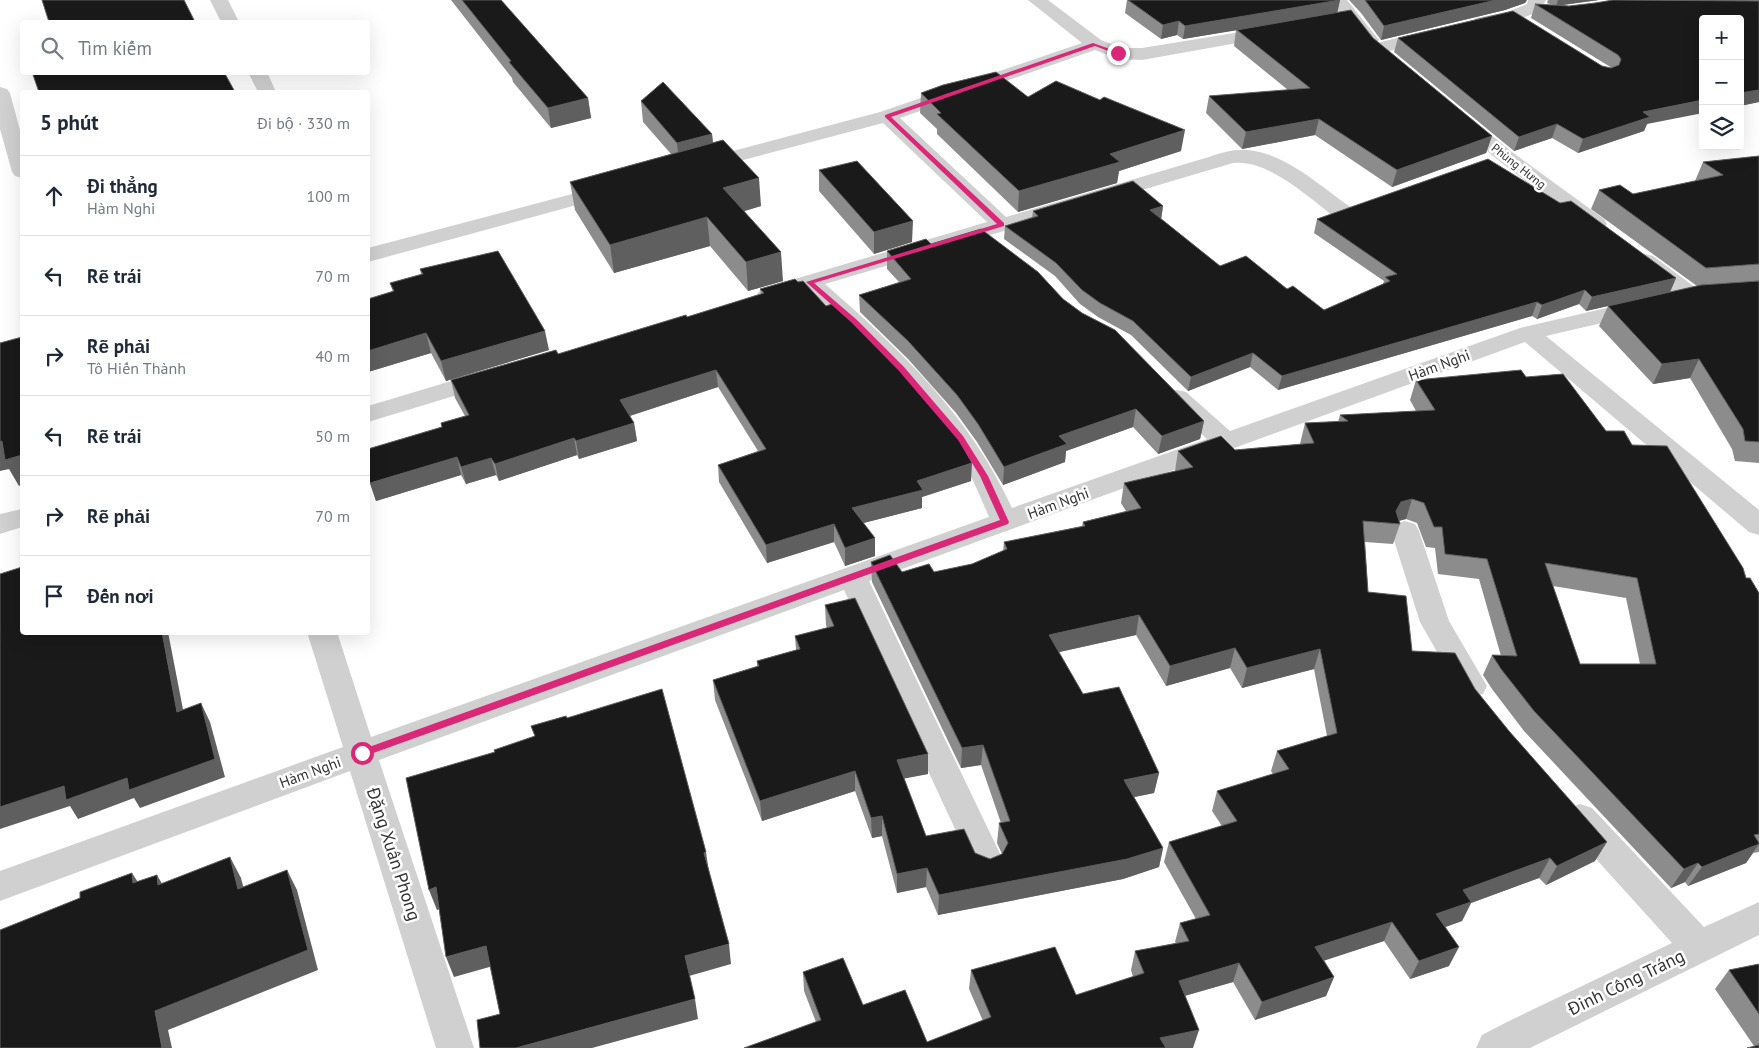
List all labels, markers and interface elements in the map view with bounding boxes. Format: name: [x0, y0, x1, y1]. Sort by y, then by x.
map controls: [1699, 15, 1744, 150]
button: +: [1699, 15, 1744, 60]
search box: [20, 20, 370, 75]
icon: search: [38, 34, 66, 62]
text: Tìm kiếm: [78, 36, 152, 60]
route end: [1107, 42, 1130, 65]
button: −: [1699, 60, 1744, 105]
button: layers: [1699, 105, 1744, 150]
text: 5 phút: [40, 109, 99, 136]
text: Đi bộ · 330 m: [257, 113, 350, 133]
street label: Phùng Hưng: [1489, 140, 1549, 192]
text: Đi thẳng: [87, 174, 158, 198]
icon: ahead: [40, 182, 68, 210]
text: 100 m: [307, 186, 350, 206]
text: Hàm Nghi: [87, 198, 155, 218]
icon: left: [40, 262, 68, 290]
text: Rẽ trái: [87, 264, 142, 288]
text: 70 m: [315, 266, 350, 286]
text: Rẽ phải: [87, 334, 150, 358]
icon: right: [40, 342, 68, 370]
street label: Hàm Nghi: [1406, 345, 1472, 385]
text: 40 m: [315, 346, 350, 366]
text: Tô Hiến Thành: [87, 358, 186, 378]
icon: left: [40, 422, 68, 450]
text: Rẽ trái: [87, 424, 142, 448]
text: 50 m: [315, 426, 350, 446]
street label: Hàm Nghi: [1025, 483, 1091, 523]
icon: right: [40, 502, 68, 530]
text: Rẽ phải: [87, 504, 150, 528]
text: 70 m: [315, 506, 350, 526]
icon: arrive: [40, 582, 68, 610]
text: Đến nơi: [87, 584, 154, 608]
route start: [351, 742, 374, 765]
street label: Hàm Nghi: [277, 752, 343, 792]
street label: Đặng Xuân Phong: [361, 784, 426, 923]
street label: Đinh Công Tráng: [1563, 944, 1688, 1021]

